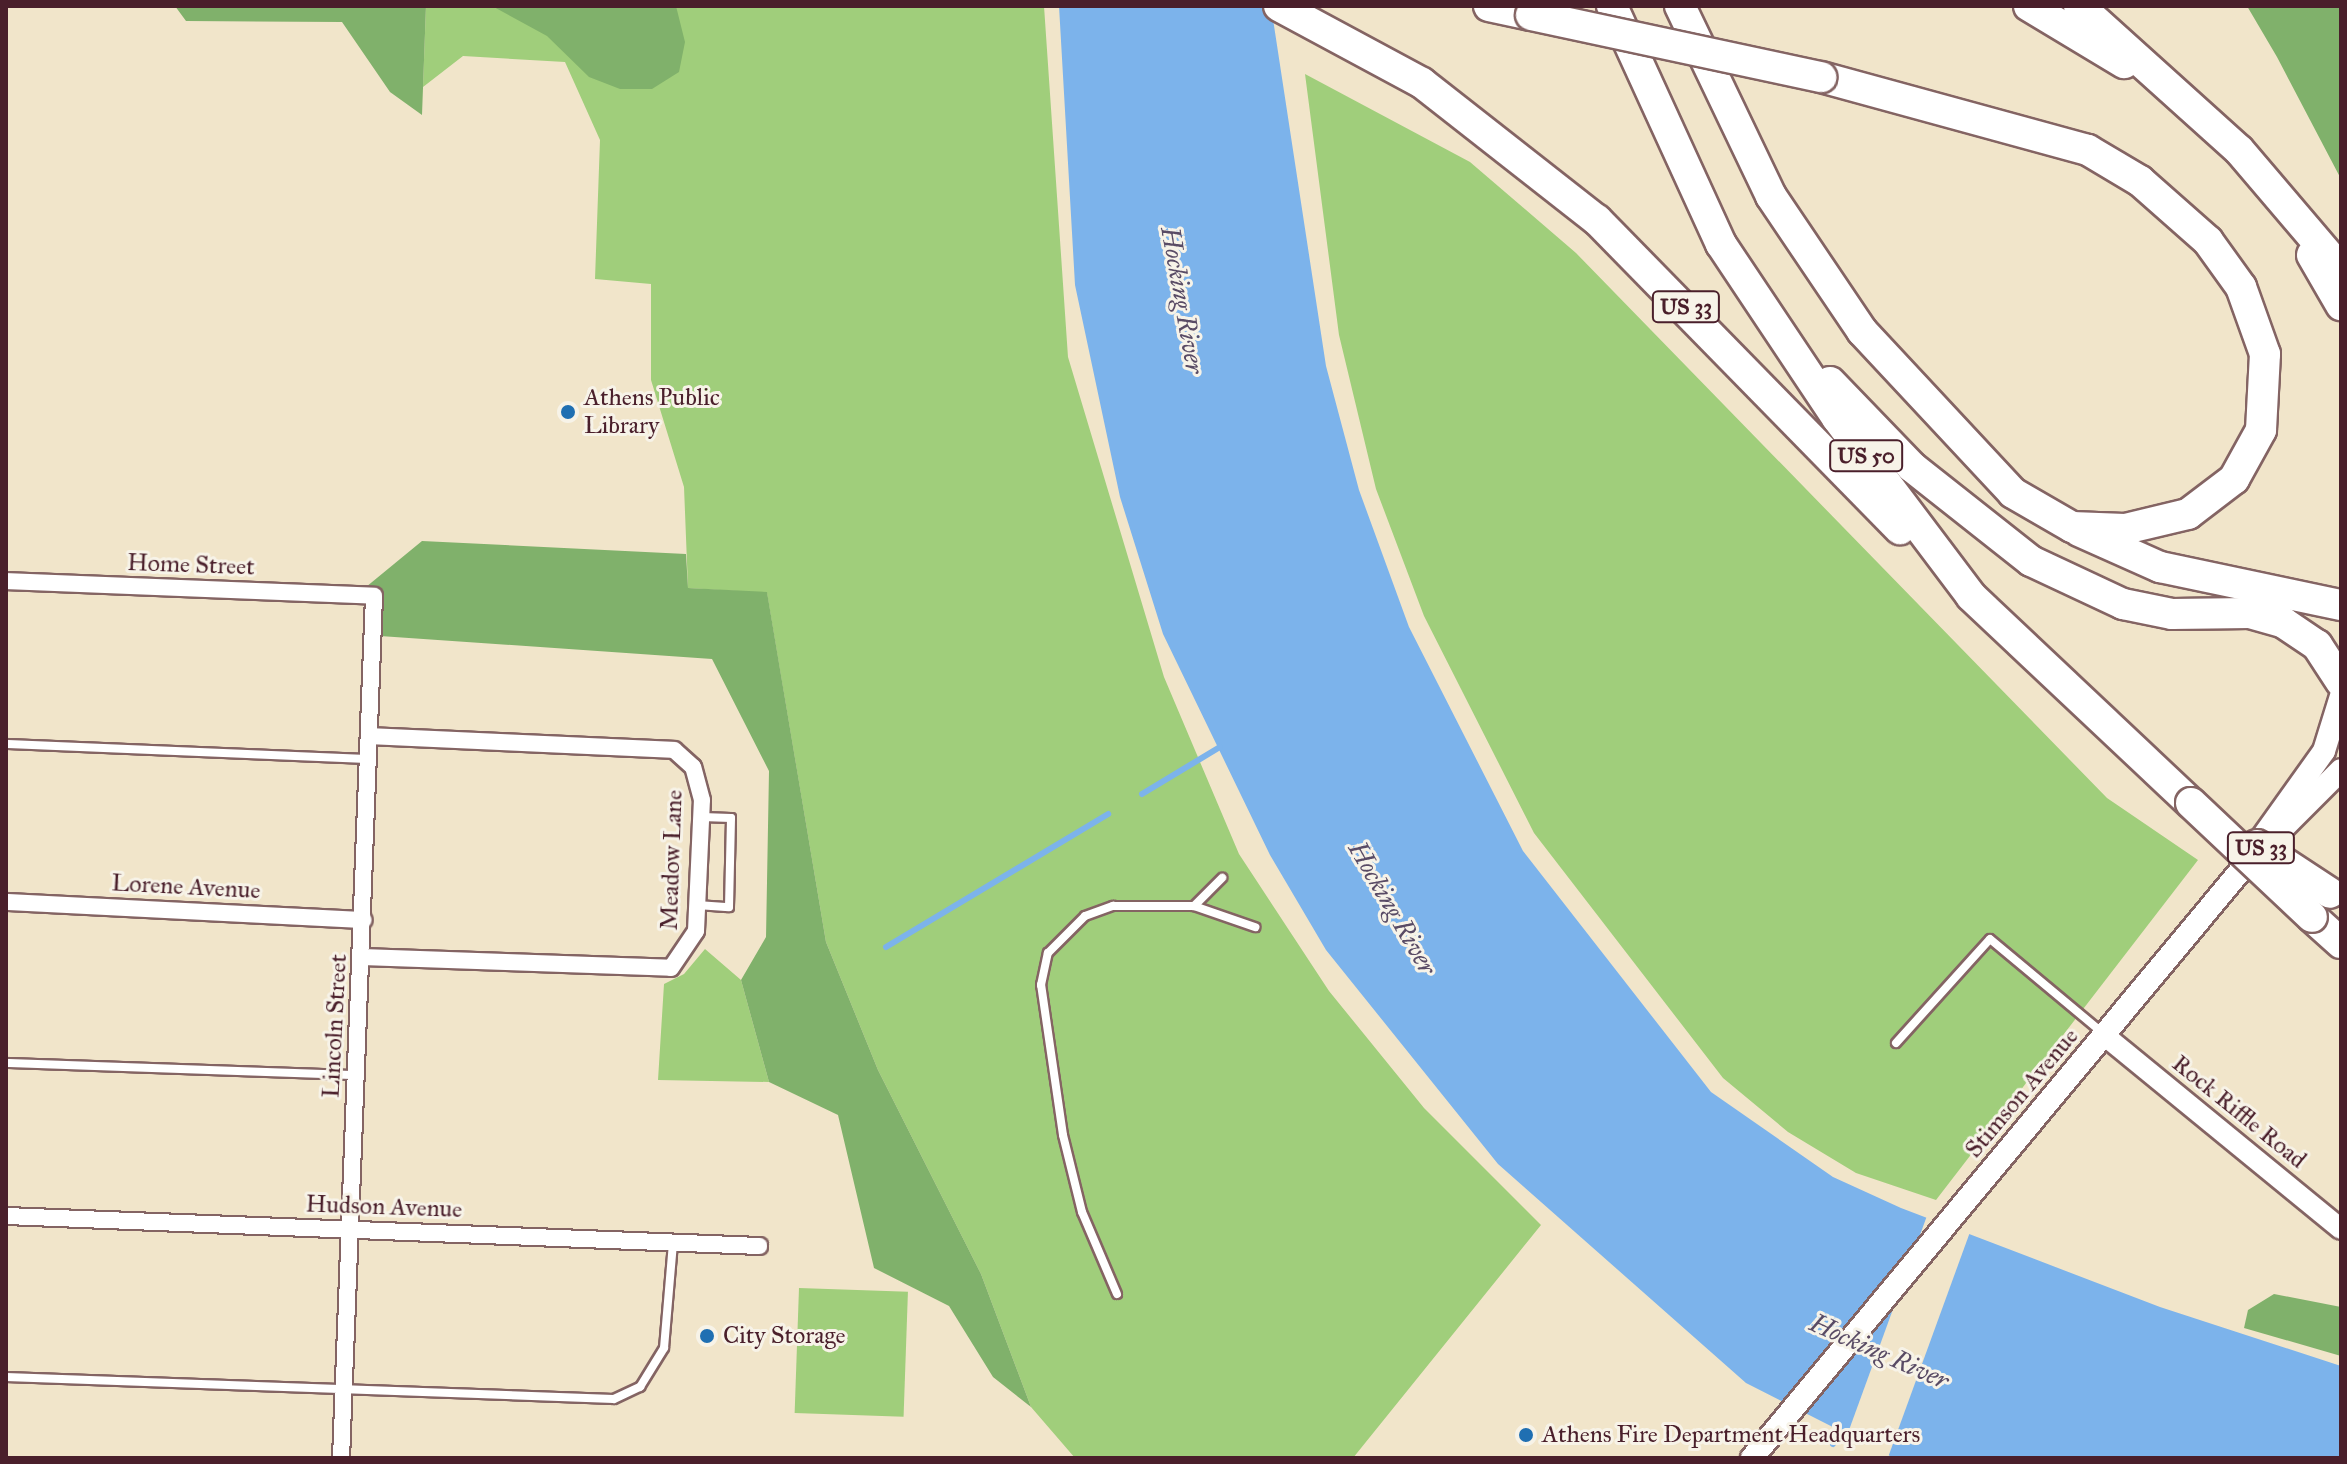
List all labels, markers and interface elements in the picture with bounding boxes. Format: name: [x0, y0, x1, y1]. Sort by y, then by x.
water label: Hocking River: [1154, 224, 1210, 376]
road number: US 33: [1650, 289, 1722, 325]
place label: Athens Public Library: [584, 384, 720, 440]
marker: Athens Public Library: [559, 403, 577, 421]
road number: US 50: [1828, 438, 1904, 474]
street label: Home Street: [127, 548, 255, 582]
street label: Meadow Lane: [655, 789, 689, 931]
road number: US 33: [2225, 830, 2297, 866]
water label: Hocking River: [1341, 836, 1443, 980]
street label: Lorene Avenue: [111, 869, 261, 905]
street label: Lincoln Street: [317, 953, 353, 1099]
street label: Stimson Avenue: [1959, 1022, 2085, 1164]
street label: Rock Riffle Road: [2166, 1049, 2312, 1175]
street label: Hudson Avenue: [305, 1190, 463, 1224]
water label: Hocking River: [1805, 1307, 1953, 1397]
place label: City Storage: [723, 1322, 846, 1350]
marker: City Storage: [698, 1327, 716, 1345]
place label: Athens Fire Department Headquarters: [1542, 1421, 1920, 1449]
marker: Athens Fire Department Headquarters: [1517, 1426, 1535, 1444]

